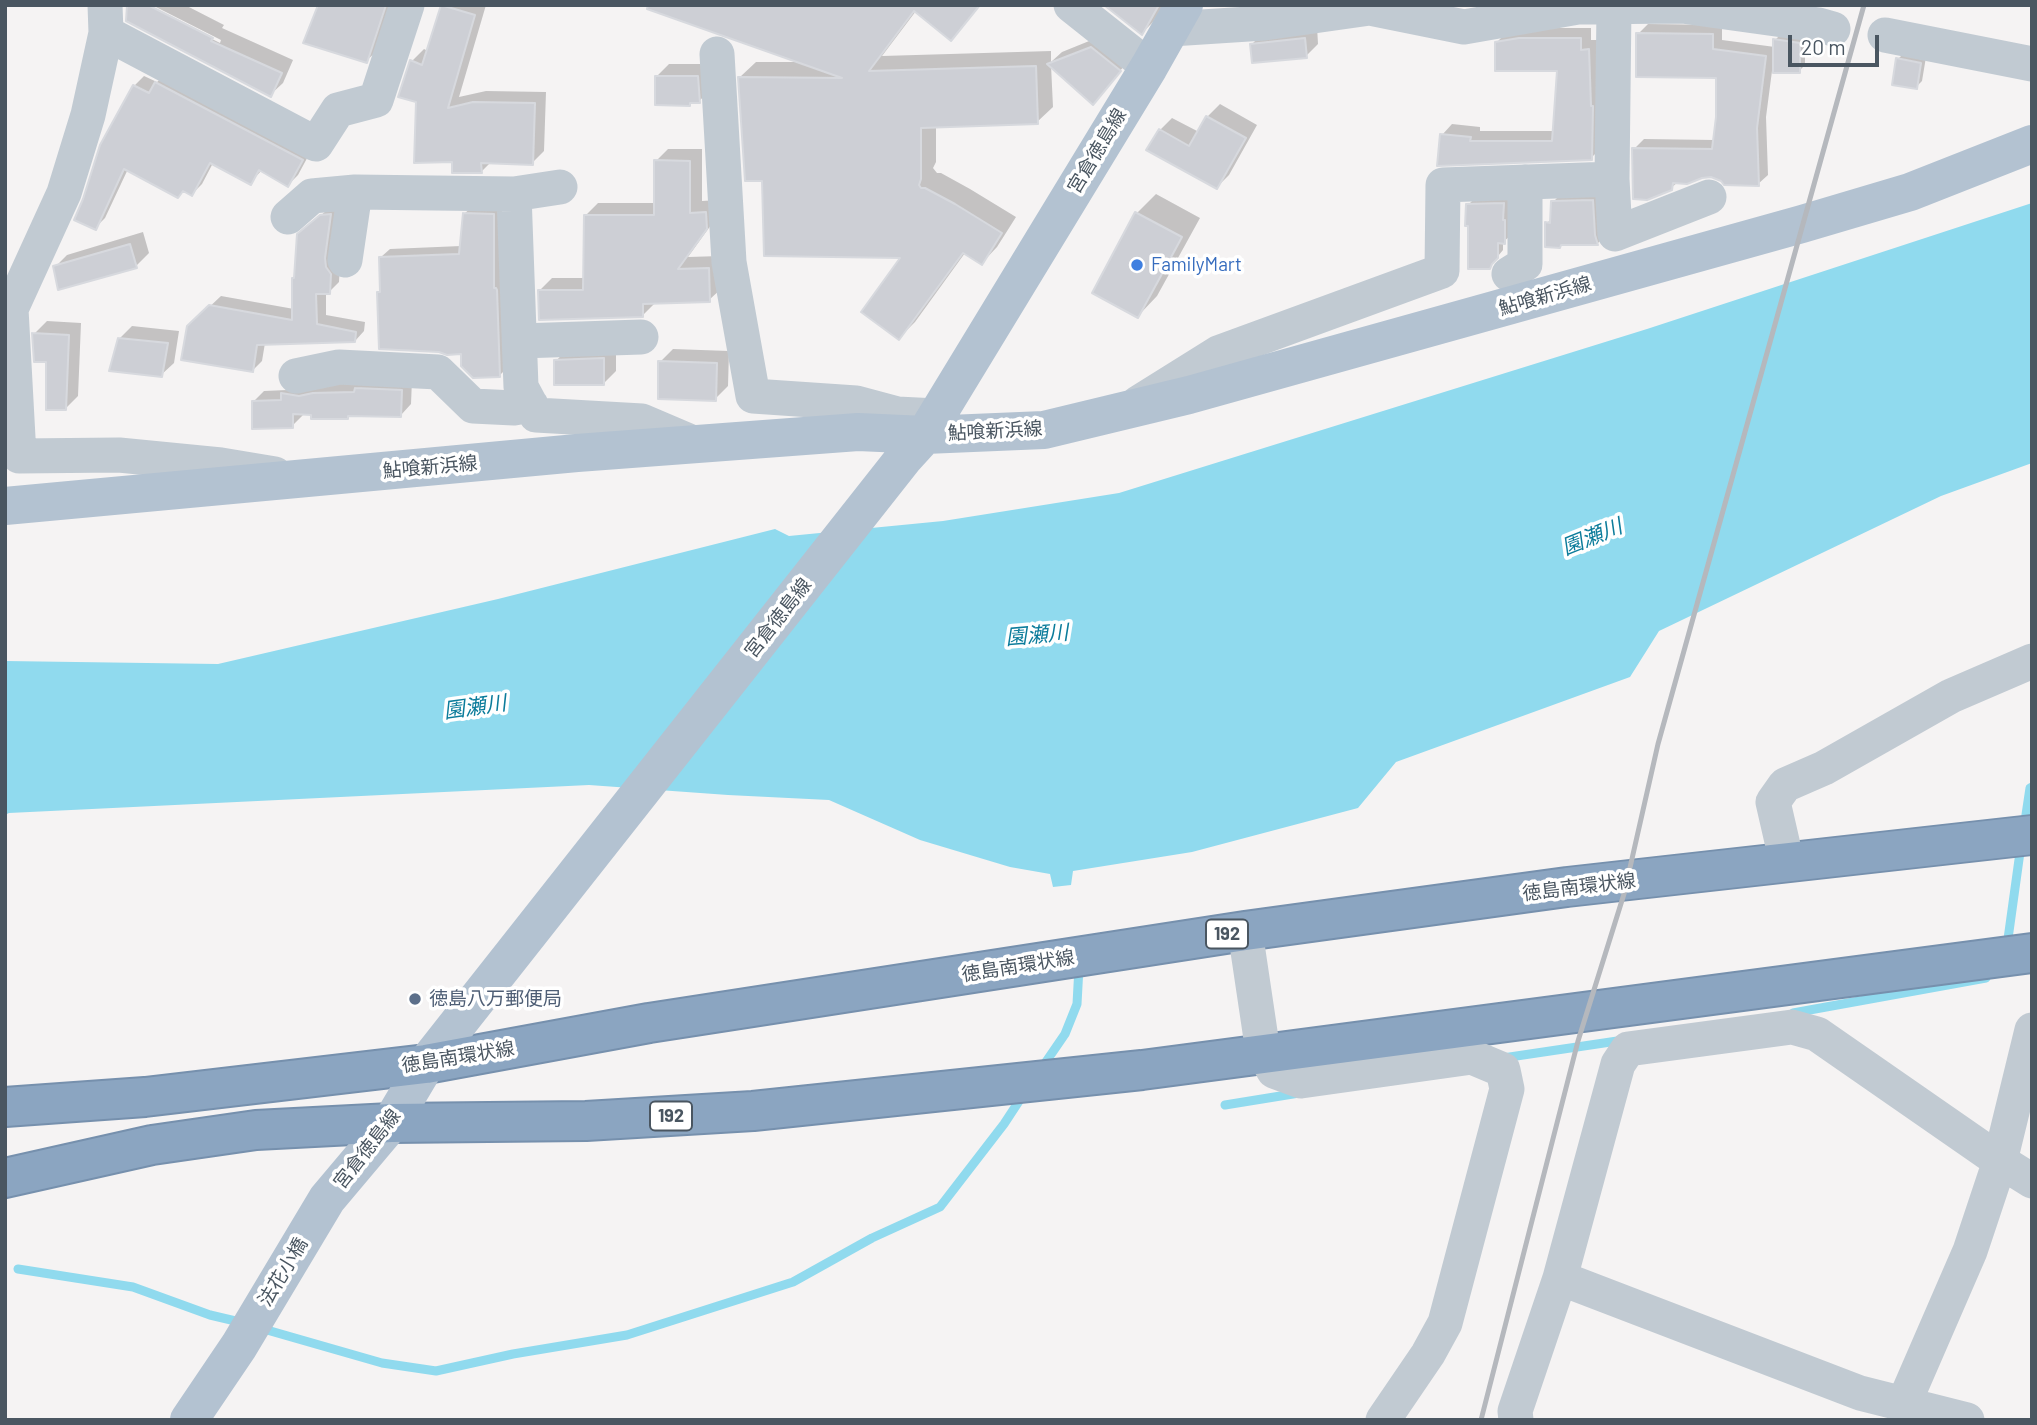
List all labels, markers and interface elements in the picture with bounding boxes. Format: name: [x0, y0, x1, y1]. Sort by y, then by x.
scale bar: [1792, 21, 1883, 65]
text: 20 m: [1801, 34, 1846, 59]
street label: 宮倉徳島線: [1063, 104, 1131, 198]
place label: FamilyMart: [1151, 254, 1242, 276]
marker: FamilyMart: [1129, 257, 1145, 273]
street label: 鮎喰新浜線: [1496, 272, 1594, 320]
street label: 鮎喰新浜線: [947, 417, 1043, 445]
street label: 鮎喰新浜線: [382, 452, 478, 482]
water label: 園瀬川: [1558, 514, 1626, 560]
street label: 宮倉徳島線: [740, 574, 816, 662]
water label: 園瀬川: [1005, 620, 1069, 650]
water label: 園瀬川: [442, 690, 508, 724]
street label: 徳島南環状線: [1521, 869, 1637, 905]
road number: 192: [1206, 919, 1248, 948]
street label: 徳島南環状線: [960, 946, 1076, 986]
place label: 徳島八万郵便局: [429, 988, 562, 1010]
marker: 徳島八万郵便局: [407, 991, 423, 1007]
street label: 徳島南環状線: [400, 1037, 516, 1077]
road number: 192: [650, 1101, 692, 1130]
street label: 宮倉徳島線: [329, 1105, 405, 1193]
street label: 法花小橋: [254, 1234, 312, 1310]

